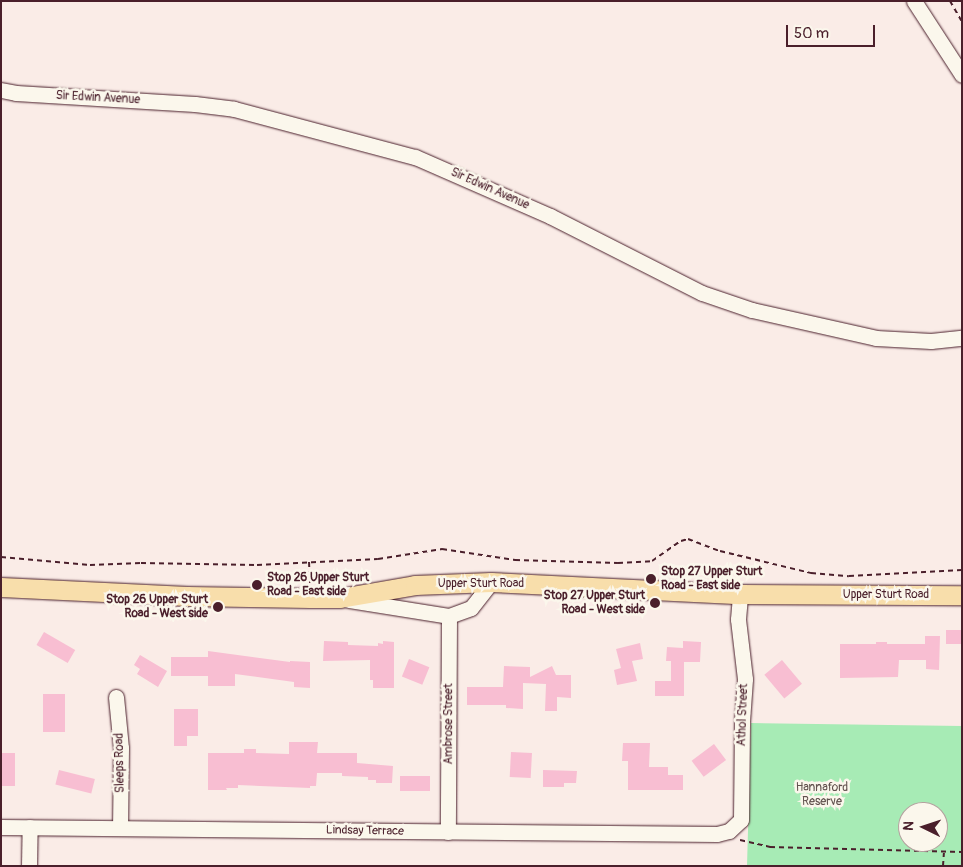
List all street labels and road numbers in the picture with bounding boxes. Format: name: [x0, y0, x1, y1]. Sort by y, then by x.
street label: Sir Edwin Avenue: [55, 89, 141, 107]
street label: Sir Edwin Avenue: [448, 165, 532, 213]
street label: Upper Sturt Road: [438, 577, 524, 591]
street label: Upper Sturt Road: [843, 588, 929, 602]
street label: Ambrose Street: [442, 683, 456, 765]
street label: Athol Street: [735, 683, 751, 747]
street label: Sleeps Road: [112, 733, 128, 793]
street label: Lindsay Terrace: [326, 823, 404, 839]

